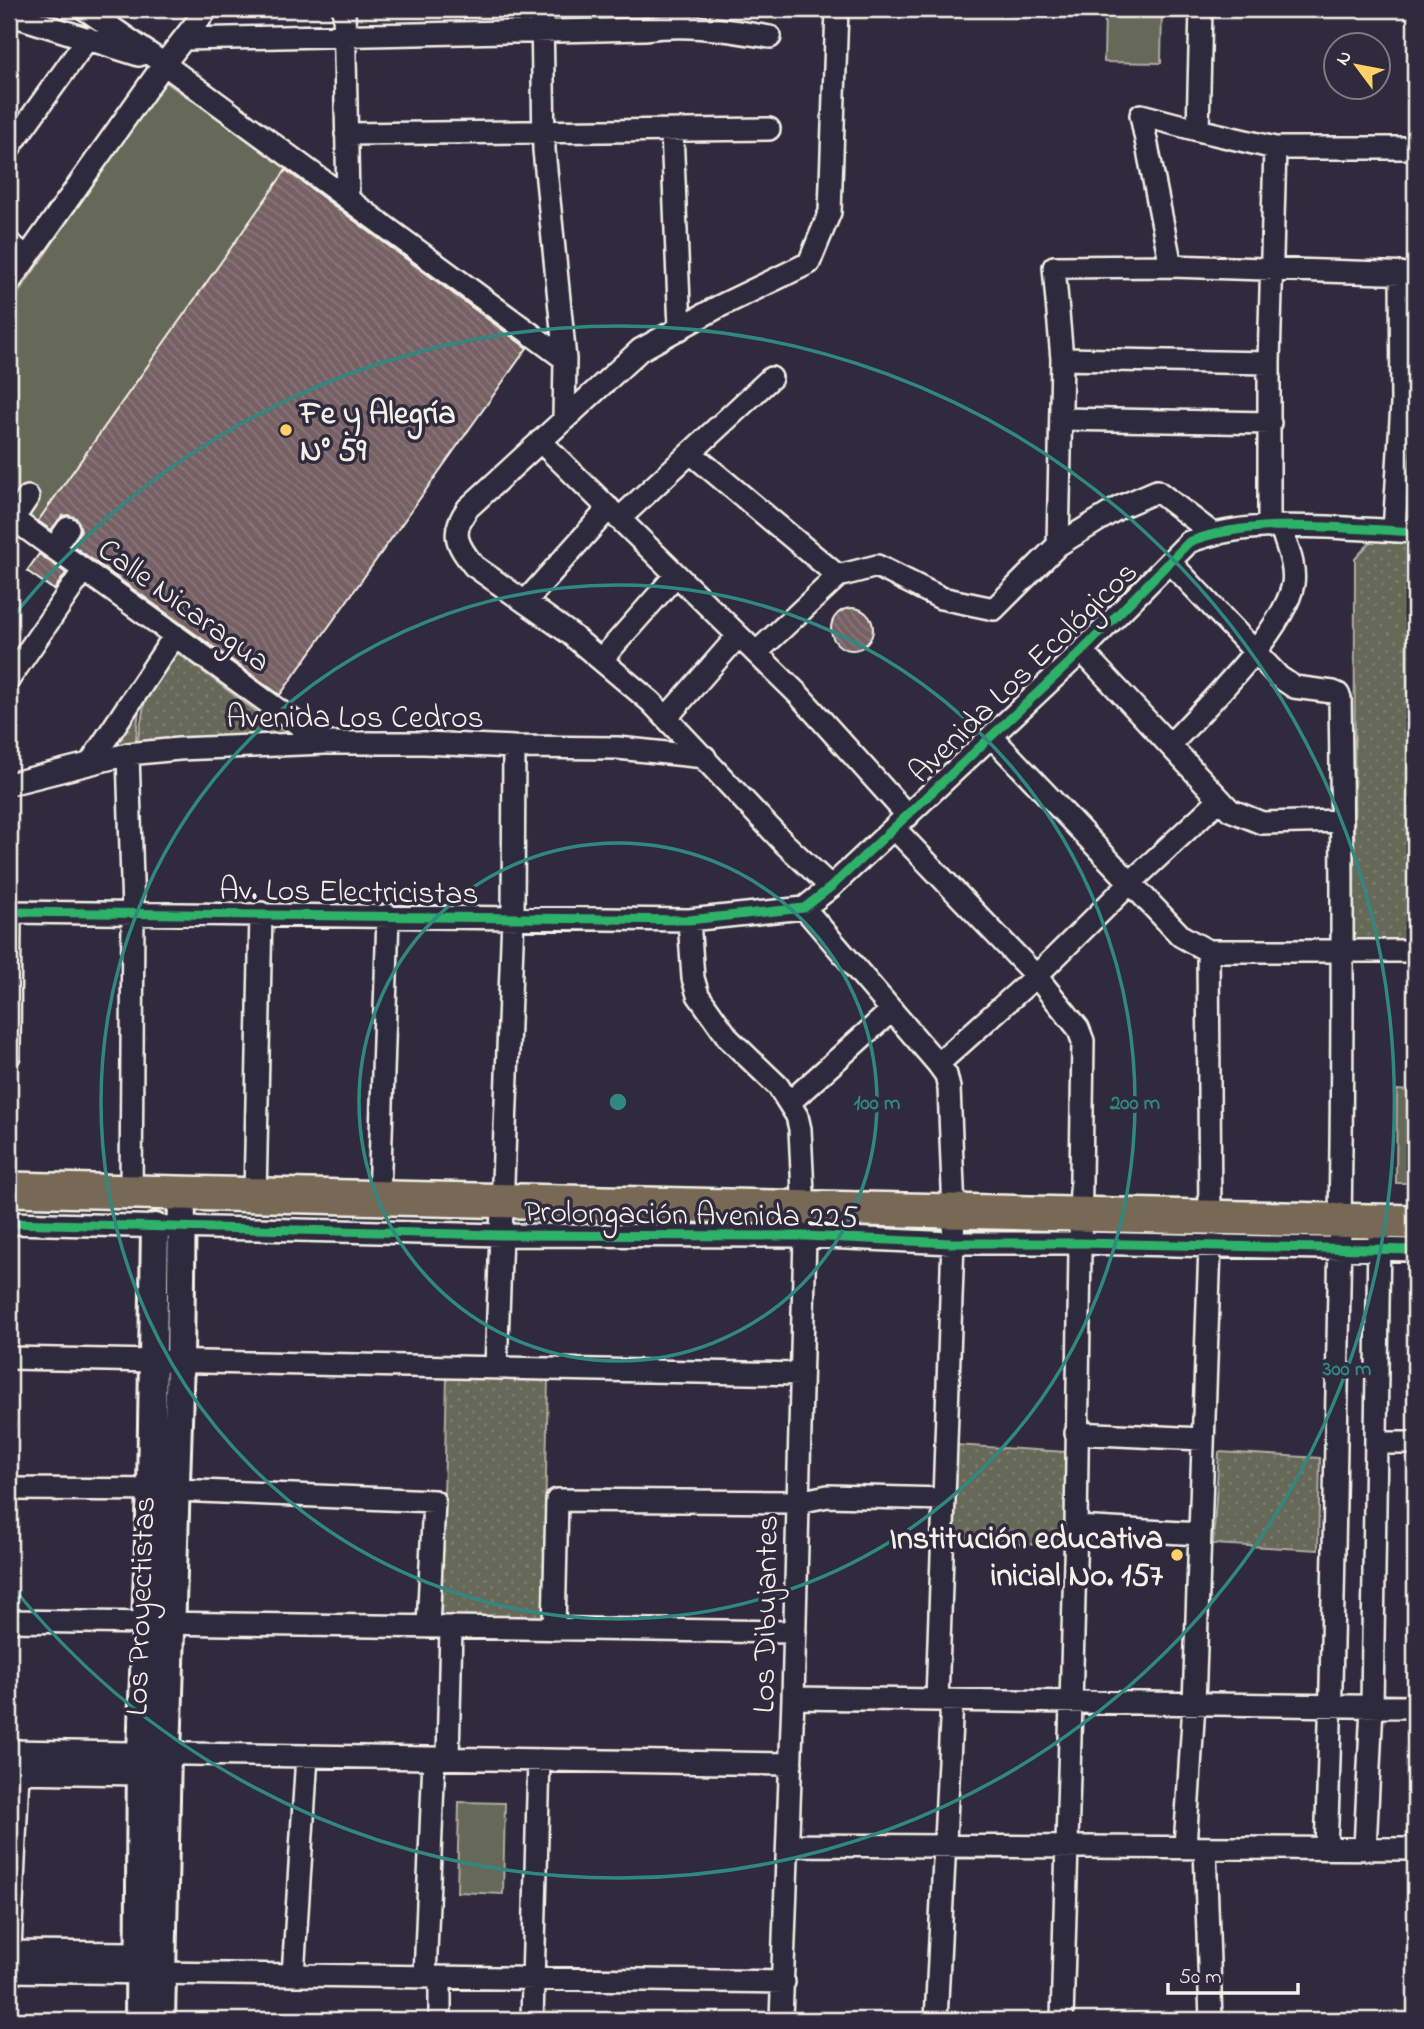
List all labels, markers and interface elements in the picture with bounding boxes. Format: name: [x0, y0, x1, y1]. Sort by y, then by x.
north arrow: [1322, 32, 1392, 102]
text: N: [1330, 46, 1360, 71]
place label: Fe y Alegría N° 59: [298, 392, 456, 476]
marker: Fe y Alegría N° 59: [278, 422, 294, 438]
street label: Calle Nicaragua: [87, 528, 279, 686]
street label: Avenida Los Ecológicos: [899, 551, 1150, 796]
street label: Avenida Los Cedros: [226, 696, 484, 743]
street label: Av. Los Electricistas: [219, 868, 479, 919]
text: 100 m: [854, 1089, 900, 1119]
text: 200 m: [1109, 1089, 1160, 1119]
centre of rings: [606, 1090, 630, 1114]
street label: Prolongación Avenida 225: [523, 1190, 858, 1243]
text: 300 m: [1322, 1355, 1371, 1385]
street label: Los Proyectistas: [115, 1496, 170, 1717]
street label: Los Dibujantes: [742, 1515, 793, 1713]
place label: Institución educativa inicial No. 157: [889, 1517, 1164, 1601]
marker: Institución educativa inicial No. 157: [1169, 1547, 1185, 1563]
scale bar: [1168, 1952, 1298, 1996]
text: 50 m: [1179, 1963, 1222, 1993]

